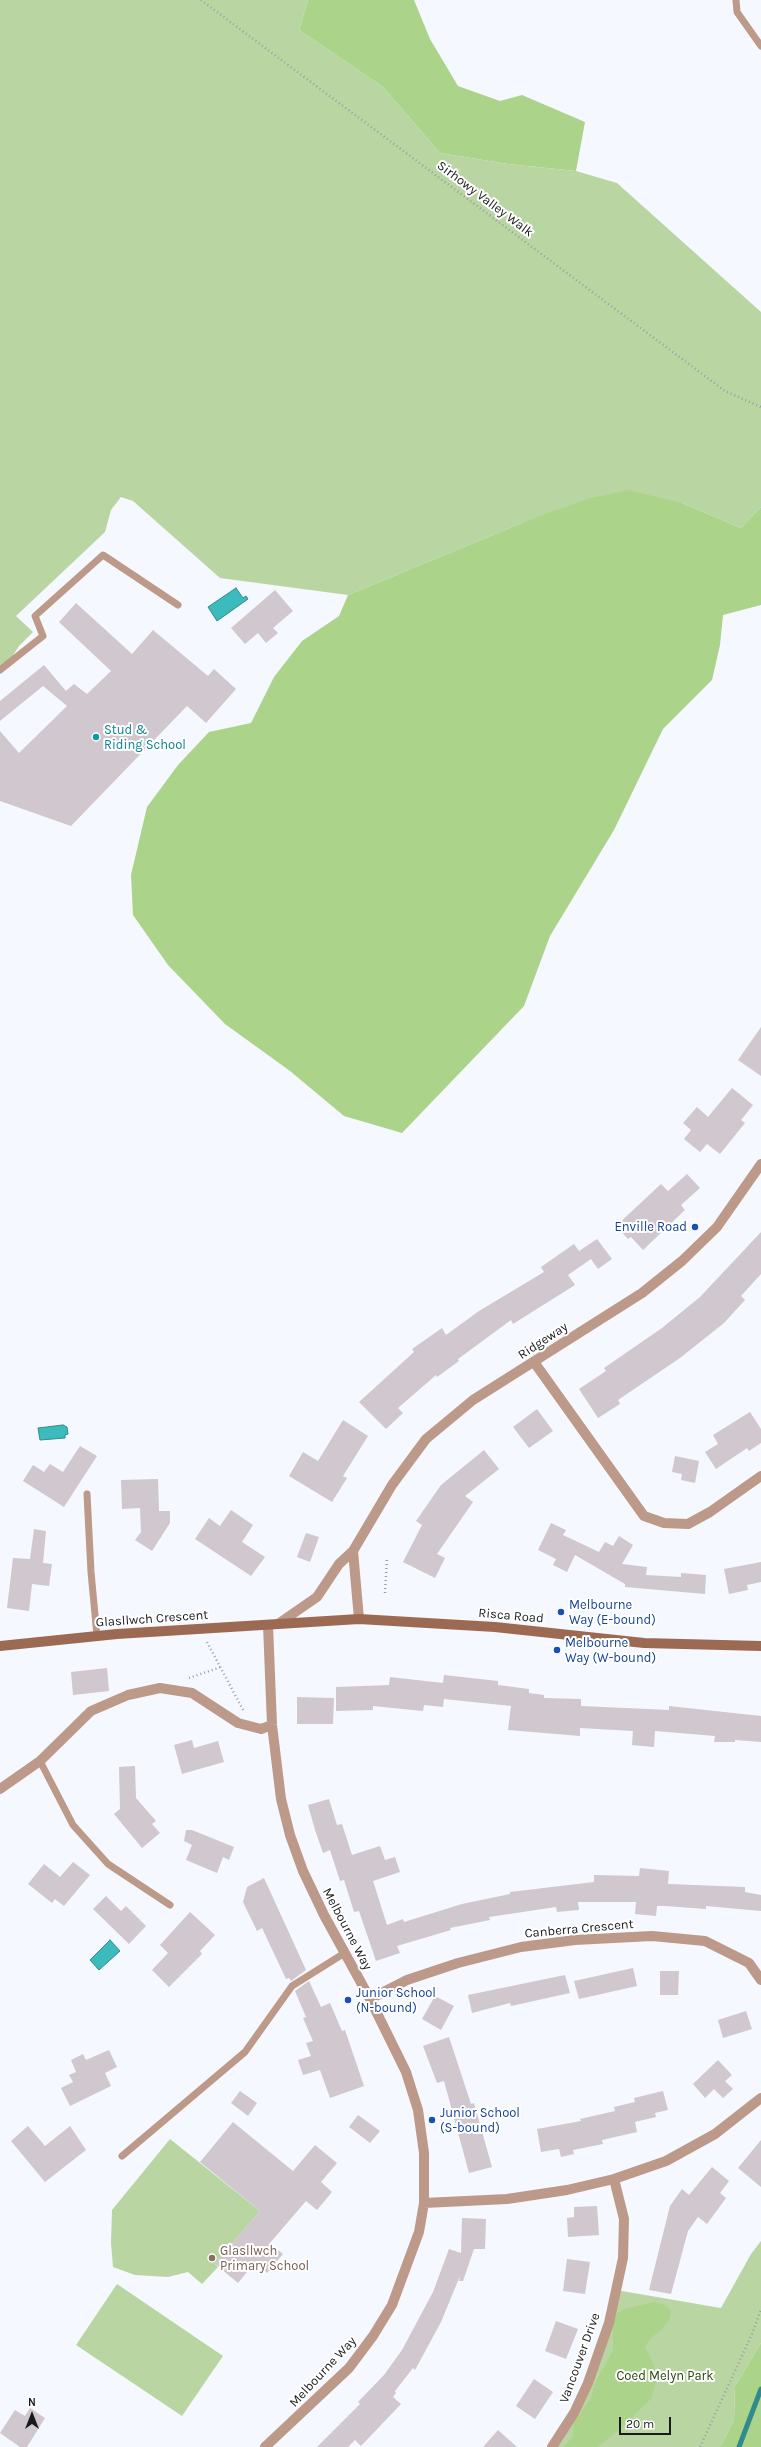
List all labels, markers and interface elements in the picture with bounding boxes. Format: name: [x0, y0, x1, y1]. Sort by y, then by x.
street label: Sirhowy Valley Walk: [434, 158, 536, 240]
place label: Stud & Riding School: [104, 722, 186, 753]
marker: Stud & Riding School: [91, 732, 101, 742]
place label: Enville Road: [614, 1219, 687, 1235]
marker: Enville Road: [690, 1222, 700, 1232]
street label: Ridgeway: [515, 1319, 571, 1363]
place label: Melbourne Way (E-bound): [569, 1597, 656, 1628]
street label: Risca Road: [478, 1605, 544, 1627]
street label: Glasllwch Crescent: [95, 1607, 209, 1631]
marker: Melbourne Way (E-bound): [556, 1607, 566, 1617]
place label: Melbourne Way (W-bound): [565, 1635, 656, 1666]
marker: Melbourne Way (W-bound): [552, 1645, 562, 1655]
street label: Melbourne Way: [319, 1885, 375, 1973]
street label: Canberra Crescent: [524, 1916, 634, 1942]
place label: Junior School (N-bound): [356, 1985, 436, 2016]
marker: Junior School (N-bound): [343, 1995, 353, 2005]
place label: Junior School (S-bound): [440, 2105, 520, 2136]
marker: Junior School (S-bound): [427, 2115, 437, 2125]
place label: Glasllwch Primary School: [220, 2243, 309, 2274]
marker: Glasllwch Primary School: [207, 2253, 217, 2263]
street label: Vancouver Drive: [556, 2311, 604, 2405]
street label: Melbourne Way: [286, 2334, 360, 2410]
park label: Coed Melyn Park: [616, 2368, 714, 2384]
north arrow: [12, 2395, 52, 2435]
text: N: [28, 2396, 36, 2409]
scale bar: [621, 2409, 673, 2435]
text: 20 m: [626, 2417, 654, 2431]

